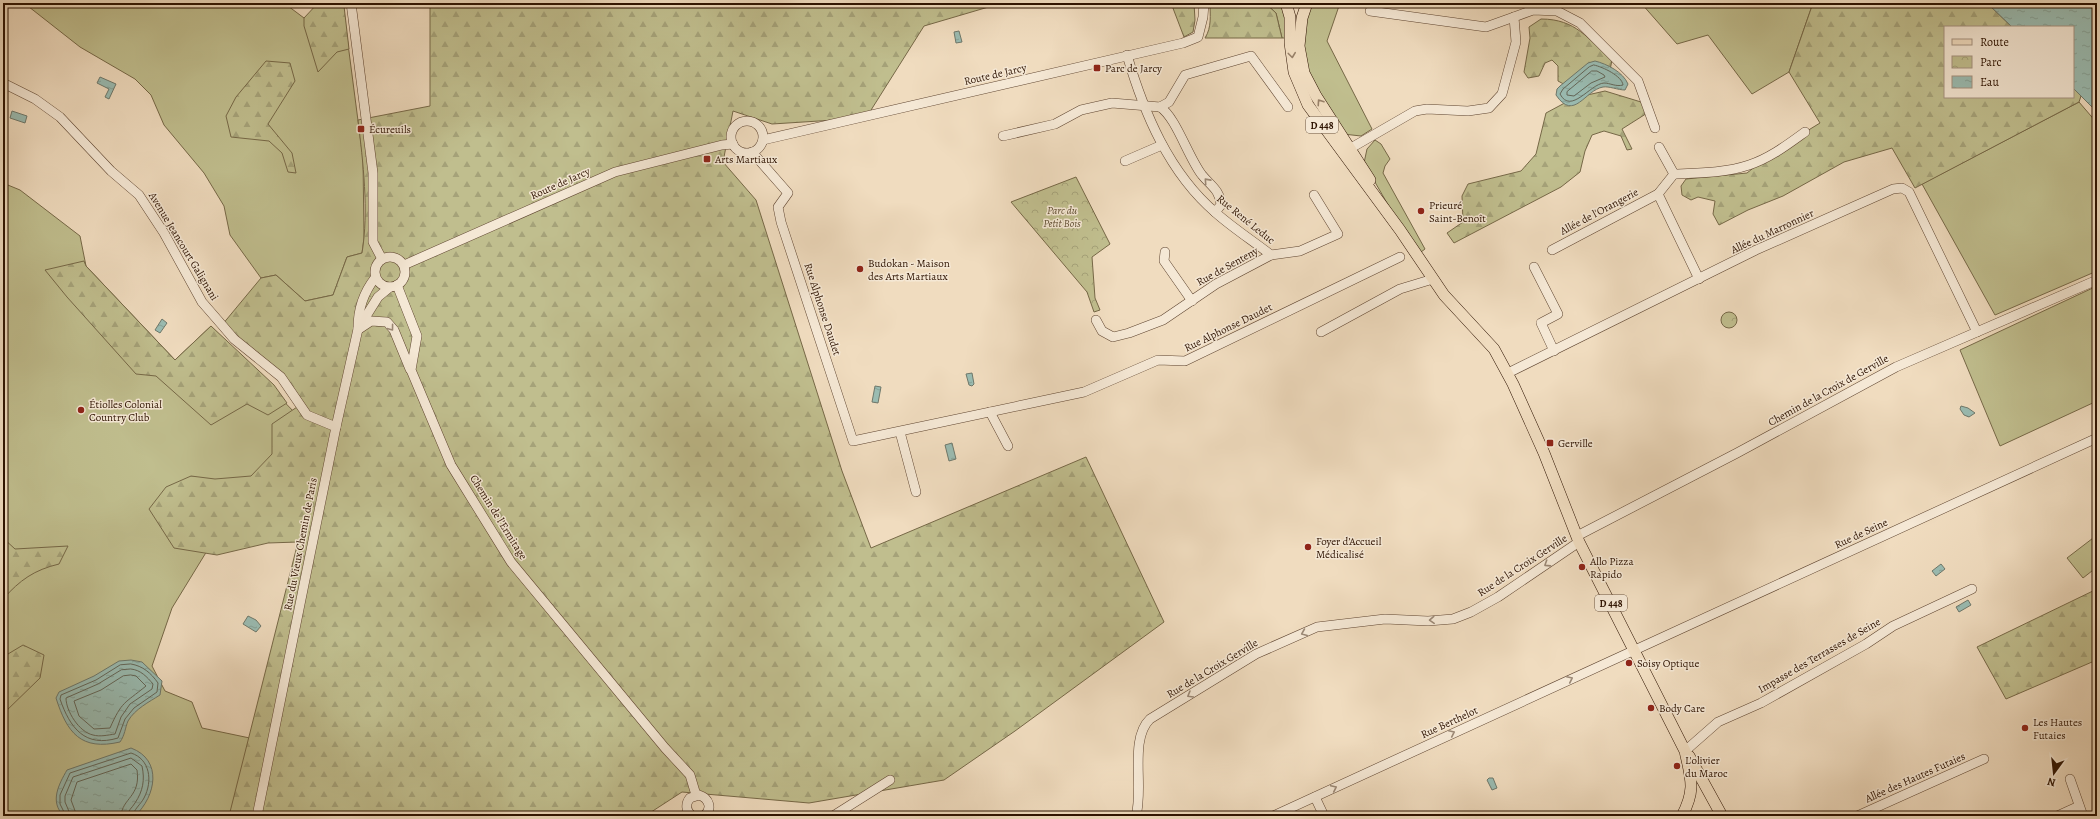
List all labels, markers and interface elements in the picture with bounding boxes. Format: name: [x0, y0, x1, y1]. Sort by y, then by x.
legend: [1944, 26, 2074, 98]
text: Route: [1980, 34, 2009, 50]
one-way arrow: [1287, 52, 1296, 58]
text: Parc: [1980, 54, 2002, 70]
street label: Route de Jarcy: [962, 60, 1028, 89]
place label: Parc de Jarcy: [1105, 61, 1162, 76]
marker: Parc de Jarcy: [1092, 63, 1102, 73]
text: Eau: [1980, 74, 1999, 90]
one-way arrow: [1317, 99, 1325, 106]
road number: D 448: [1306, 117, 1338, 133]
place label: Écureuils: [369, 122, 411, 137]
marker: Écureuils: [356, 124, 366, 134]
place label: Arts Martiaux: [714, 152, 778, 167]
marker: Arts Martiaux: [702, 154, 712, 164]
street label: Route de Jarcy: [528, 164, 592, 203]
one-way arrow: [1205, 178, 1212, 186]
street label: Allée de l'Orangerie: [1557, 184, 1641, 239]
street label: Avenue Jeancourt Galignani: [145, 188, 222, 303]
street label: Rue René Leduc: [1213, 191, 1278, 248]
place label: Prieuré Saint-Benoît: [1429, 198, 1486, 226]
park label: Parc du Petit Bois: [1043, 203, 1081, 231]
marker: Prieuré Saint-Benoît: [1416, 206, 1426, 216]
street label: Allée du Marronnier: [1727, 206, 1816, 258]
street label: Rue de Senteny: [1194, 243, 1261, 290]
place label: Budokan - Maison des Arts Martiaux: [868, 256, 950, 284]
street label: Rue Alphonse Daudet: [801, 261, 845, 358]
marker: Budokan - Maison des Arts Martiaux: [855, 264, 865, 274]
street label: Rue Alphonse Daudet: [1182, 299, 1275, 355]
one-way arrow: [387, 324, 394, 331]
street label: Chemin de la Croix de Gerville: [1765, 351, 1891, 430]
place label: Étiolles Colonial Country Club: [89, 397, 162, 425]
marker: Étiolles Colonial Country Club: [76, 405, 86, 415]
place label: Gerville: [1558, 436, 1593, 451]
marker: Gerville: [1545, 438, 1555, 448]
street label: Chemin de l'Ermitage: [466, 472, 531, 563]
street label: Rue du Vieux Chemin de Paris: [280, 476, 321, 612]
street label: Rue de Seine: [1832, 515, 1890, 552]
street label: Rue de la Croix Gerville: [1475, 531, 1570, 600]
place label: Foyer d’Accueil Médicalisé: [1316, 534, 1382, 562]
marker: Foyer d’Accueil Médicalisé: [1303, 542, 1313, 552]
place label: Allo Pizza Rapido: [1589, 554, 1634, 582]
one-way arrow: [1544, 560, 1551, 567]
marker: Allo Pizza Rapido: [1577, 562, 1587, 572]
road number: D 448: [1595, 595, 1627, 611]
street label: Impasse des Terrasses de Seine: [1755, 614, 1883, 697]
one-way arrow: [1429, 616, 1435, 625]
one-way arrow: [1301, 628, 1309, 636]
street label: Rue de la Croix Gerville: [1164, 635, 1261, 702]
place label: Soisy Optique: [1637, 656, 1699, 671]
marker: Soisy Optique: [1624, 658, 1634, 668]
one-way arrow: [1566, 676, 1573, 684]
one-way arrow: [1187, 691, 1194, 698]
place label: Body Care: [1659, 701, 1705, 716]
street label: Rue Berthelot: [1418, 703, 1480, 742]
marker: Body Care: [1646, 703, 1656, 713]
place label: Les Hautes Futaies: [2033, 715, 2082, 743]
marker: Les Hautes Futaies: [2020, 723, 2030, 733]
one-way arrow: [1448, 730, 1455, 738]
street label: Allée des Hautes Futaies: [1862, 749, 1968, 807]
place label: L'olivier du Maroc: [1685, 753, 1728, 781]
north arrow: [2034, 753, 2074, 793]
marker: L'olivier du Maroc: [1672, 761, 1682, 771]
text: N: [2046, 774, 2057, 790]
one-way arrow: [1330, 785, 1337, 793]

